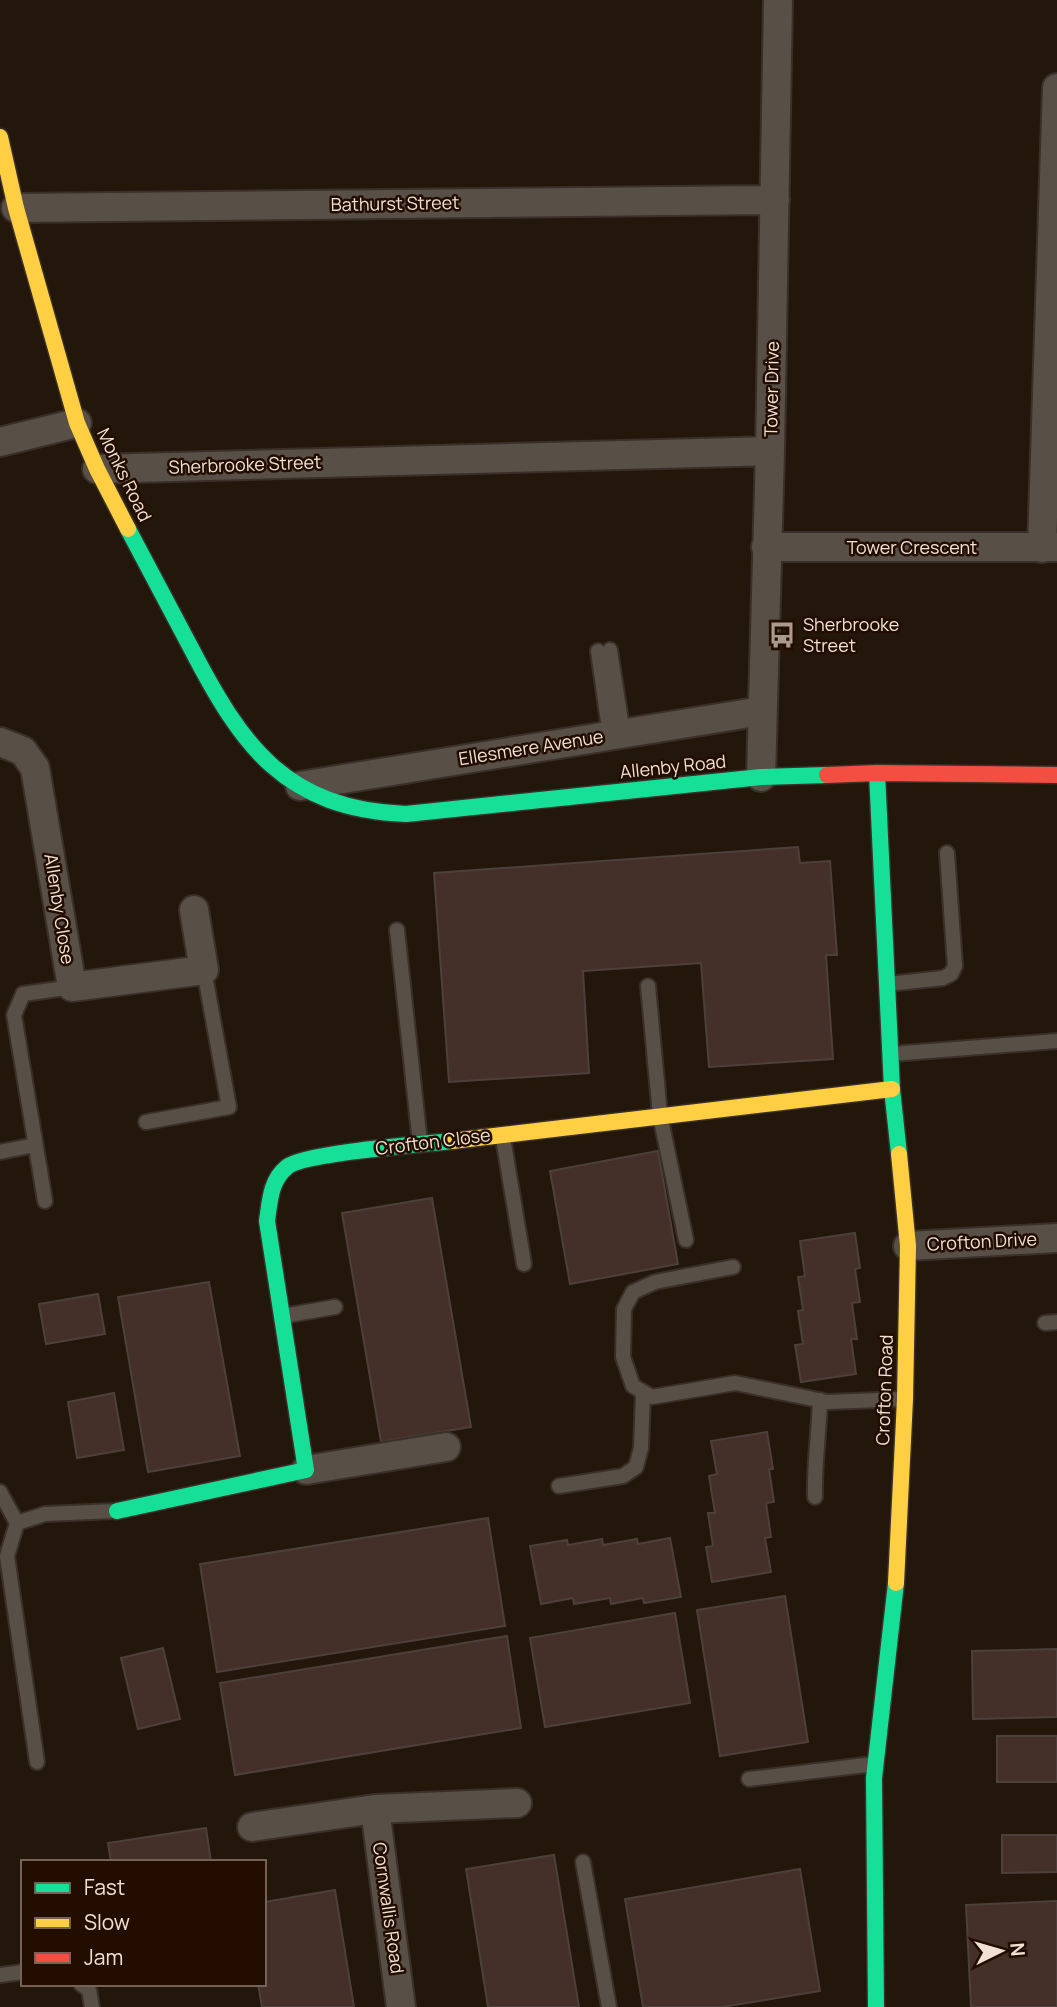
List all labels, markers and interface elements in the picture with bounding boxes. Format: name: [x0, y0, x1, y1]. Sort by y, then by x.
street label: Bathurst Street: [330, 190, 460, 216]
street label: Tower Drive: [758, 341, 784, 437]
street label: Monks Road: [92, 424, 158, 525]
street label: Sherbrooke Street: [168, 449, 322, 479]
street label: Tower Crescent: [847, 535, 977, 559]
place label: Sherbrooke Street: [803, 612, 899, 657]
bus stop icon: Sherbrooke Street: [767, 620, 797, 650]
street label: Ellesmere Avenue: [457, 724, 605, 770]
street label: Allenby Road: [619, 748, 727, 784]
street label: Allenby Close: [39, 852, 81, 966]
street label: Crofton Close: [374, 1122, 492, 1160]
street label: Crofton Drive: [926, 1226, 1038, 1256]
street label: Crofton Road: [870, 1334, 898, 1446]
street label: Cornwallis Road: [368, 1841, 410, 1975]
legend: [21, 1860, 266, 1986]
text: Fast: [84, 1873, 125, 1901]
text: Slow: [84, 1908, 130, 1936]
north arrow: [966, 1916, 1036, 1986]
text: N: [1004, 1942, 1031, 1957]
text: Jam: [84, 1943, 123, 1971]

